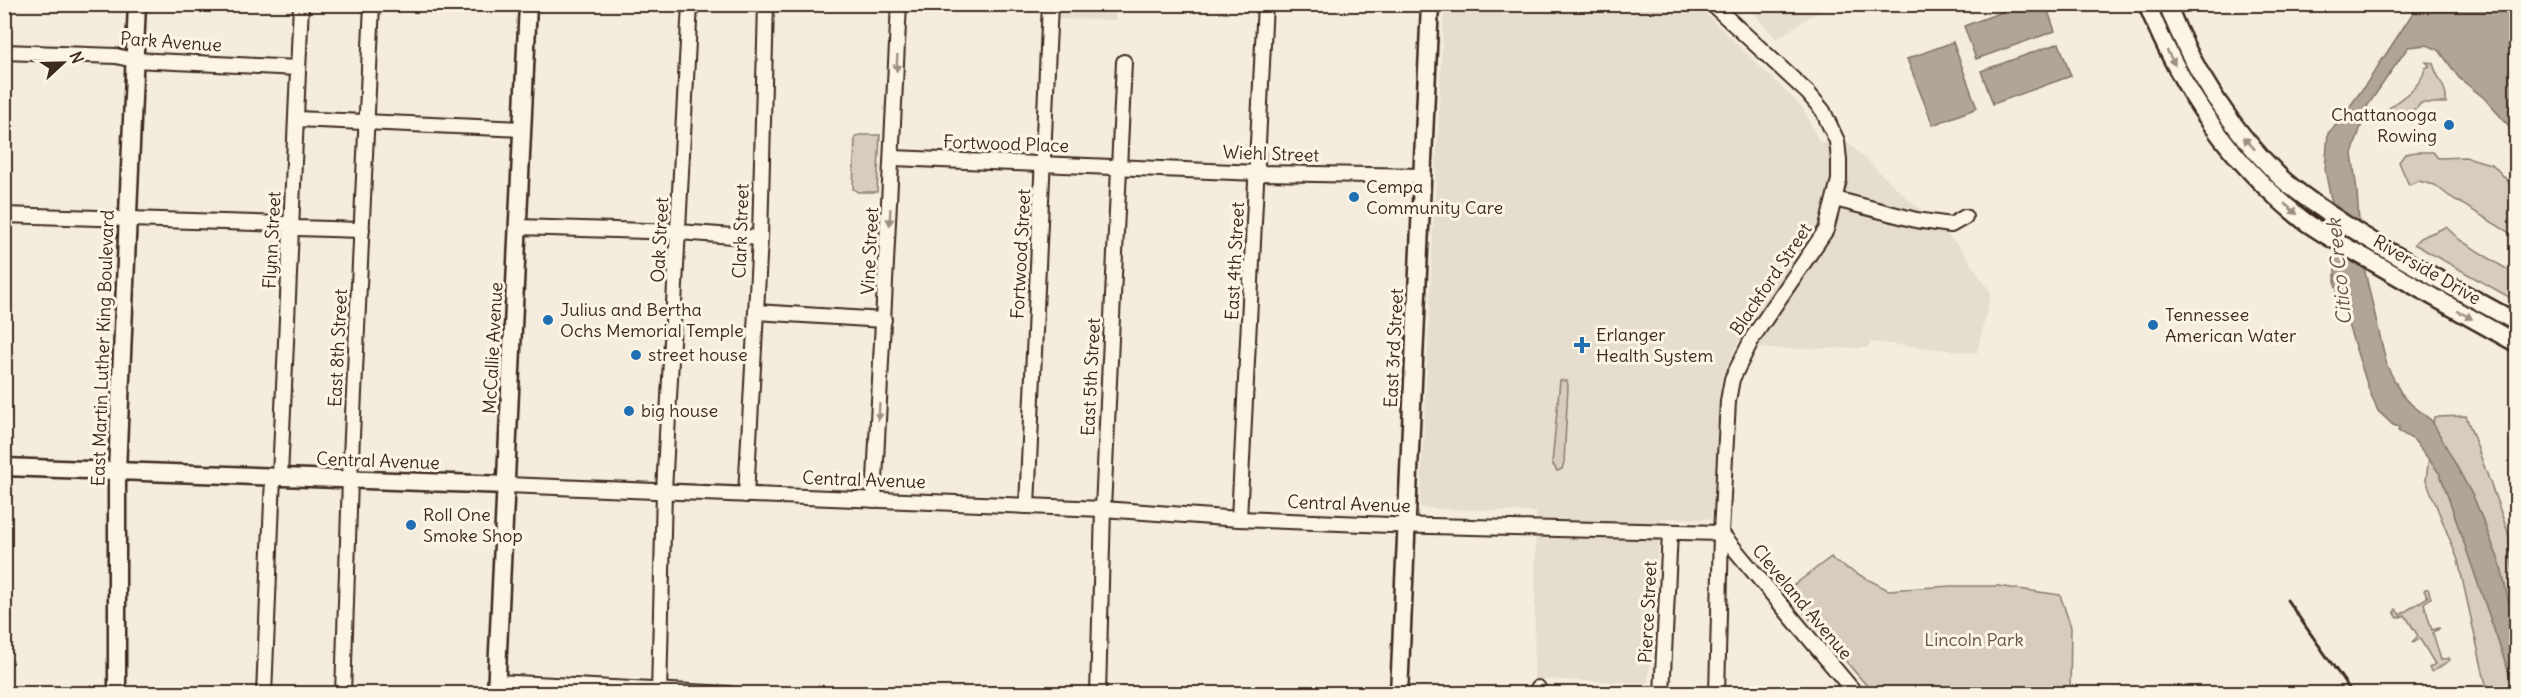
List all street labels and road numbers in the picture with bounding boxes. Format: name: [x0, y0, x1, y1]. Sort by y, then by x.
street label: Park Avenue: [119, 26, 223, 57]
street label: Fortwood Place: [943, 130, 1069, 157]
street label: Wiehl Street: [1222, 140, 1320, 167]
street label: Clark Street: [727, 183, 754, 279]
street label: Fortwood Street: [1006, 188, 1035, 320]
street label: Flynn Street: [257, 191, 286, 289]
street label: Oak Street: [646, 197, 673, 283]
street label: East 4th Street: [1220, 201, 1249, 321]
street label: Vine Street: [856, 207, 883, 295]
street label: East Martin Luther King Boulevard: [86, 209, 119, 487]
street label: Blackford Street: [1725, 218, 1817, 339]
street label: Riverside Drive: [2369, 229, 2485, 310]
street label: McCallie Avenue: [478, 282, 507, 414]
street label: East 8th Street: [323, 288, 352, 408]
street label: East 3rd Street: [1379, 288, 1408, 408]
street label: East 5th Street: [1076, 317, 1105, 437]
street label: Central Avenue: [316, 447, 440, 474]
street label: Central Avenue: [802, 466, 926, 493]
street label: Central Avenue: [1287, 490, 1411, 517]
street label: Cleveland Avenue: [1747, 539, 1857, 664]
street label: Pierce Street: [1633, 560, 1662, 664]

